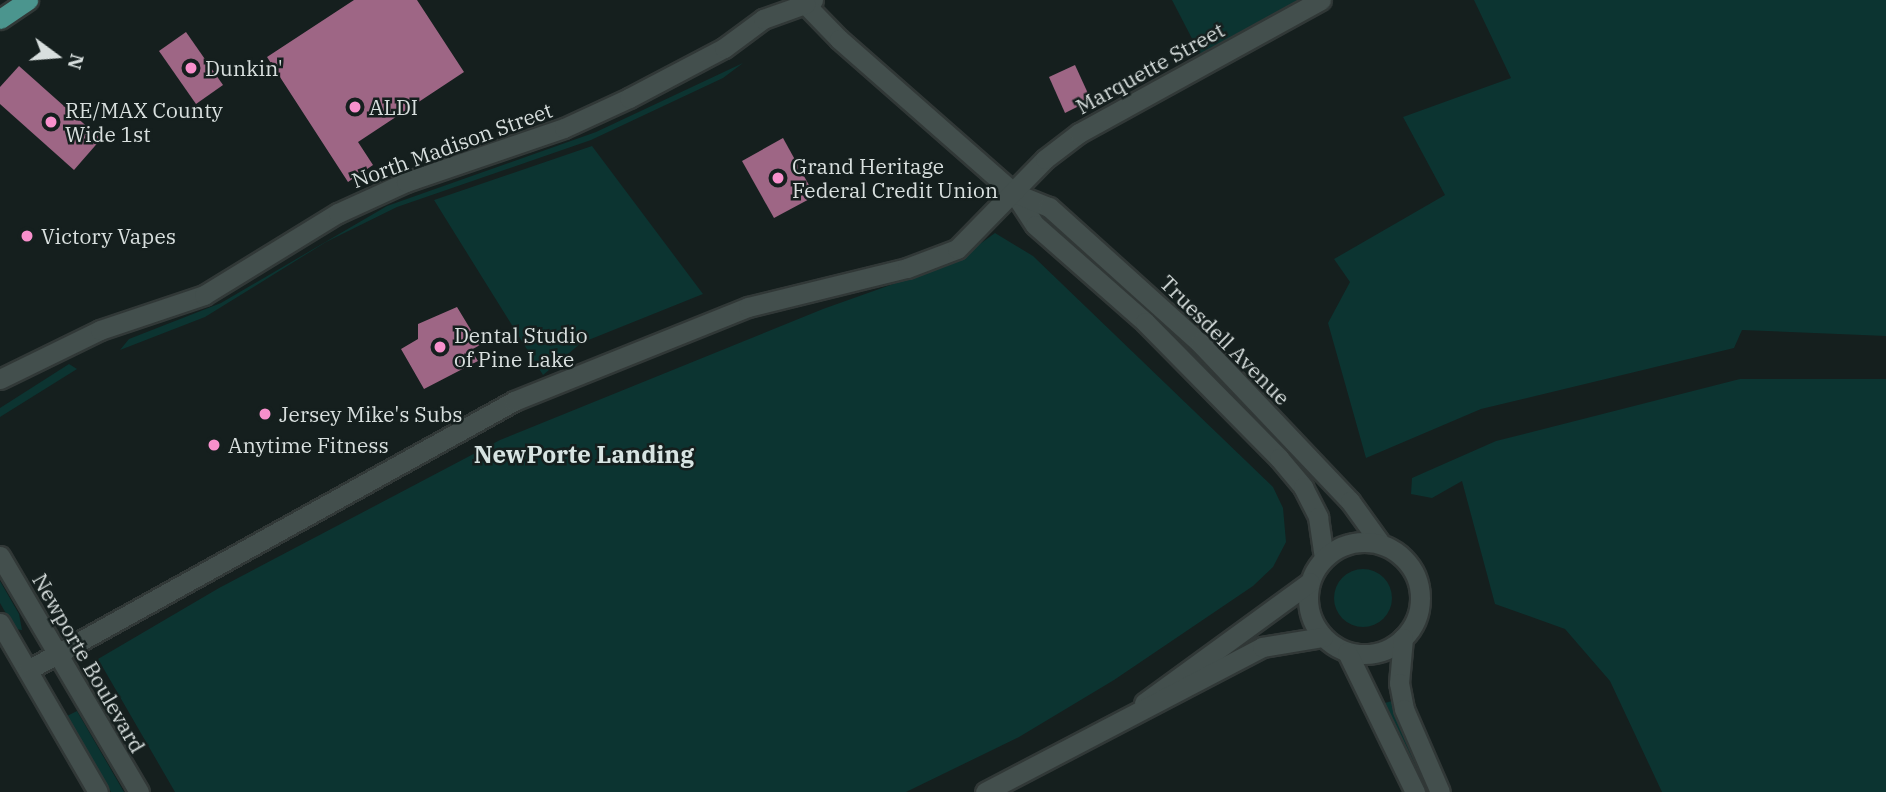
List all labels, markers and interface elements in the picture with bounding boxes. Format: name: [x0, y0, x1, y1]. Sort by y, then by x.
street label: Marquette Street: [1071, 17, 1229, 119]
north arrow: [21, 21, 91, 91]
text: N: [63, 51, 90, 72]
place label: Dunkin': [205, 55, 283, 81]
marker: Dunkin': [183, 60, 199, 76]
place label: ALDI: [369, 94, 418, 120]
place label: RE/MAX County Wide 1st: [65, 97, 223, 147]
street label: North Madison Street: [348, 97, 556, 193]
marker: ALDI: [347, 99, 363, 115]
marker: RE/MAX County Wide 1st: [43, 114, 59, 130]
place label: Grand Heritage Federal Credit Union: [792, 153, 998, 203]
marker: Grand Heritage Federal Credit Union: [770, 170, 786, 186]
place label: Victory Vapes: [41, 223, 176, 249]
marker: Victory Vapes: [19, 228, 35, 244]
street label: Truesdell Avenue: [1155, 270, 1295, 410]
place label: Dental Studio of Pine Lake: [454, 322, 588, 372]
marker: Dental Studio of Pine Lake: [432, 339, 448, 355]
place label: Jersey Mike's Subs: [279, 401, 462, 427]
marker: Jersey Mike's Subs: [257, 406, 273, 422]
place label: Anytime Fitness: [228, 432, 389, 458]
marker: Anytime Fitness: [206, 437, 222, 453]
district label: NewPorte Landing: [474, 441, 694, 469]
street label: Newporte Boulevard: [27, 569, 151, 757]

